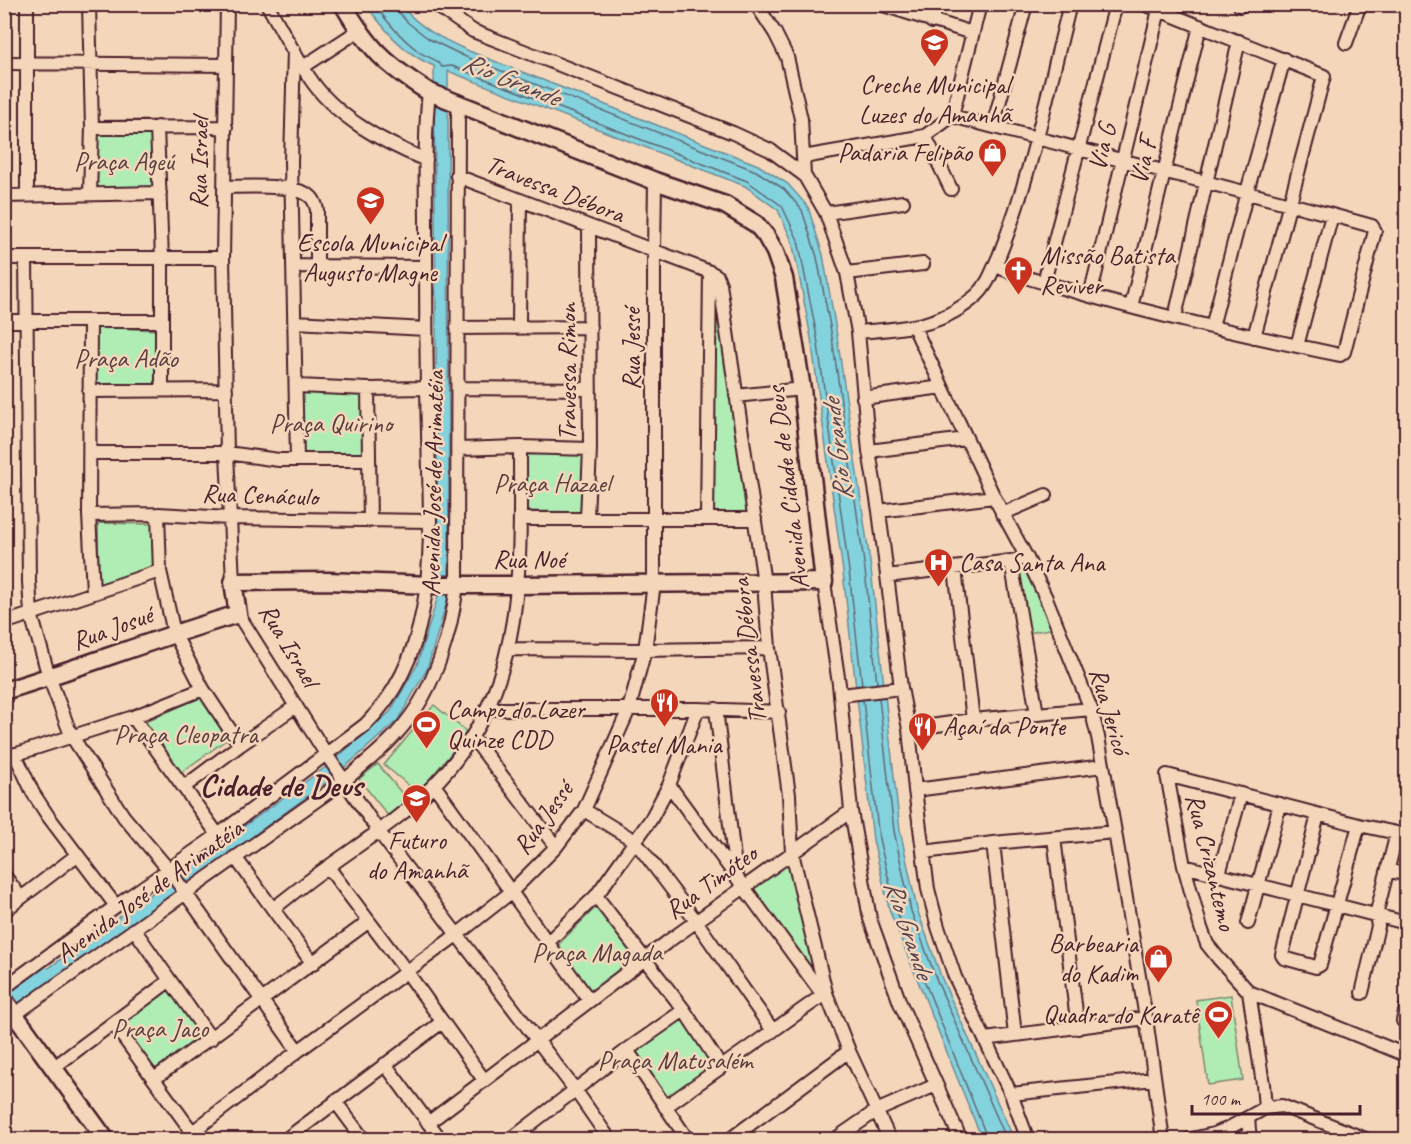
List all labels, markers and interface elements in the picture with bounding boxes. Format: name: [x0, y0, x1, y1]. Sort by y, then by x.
school or university icon: Creche Municipal Luzes do Amanhã: [919, 26, 951, 68]
water label: Rio Grande: [458, 44, 568, 115]
place label: Creche Municipal Luzes do Amanhã: [859, 68, 1014, 131]
street label: Rua Israel: [182, 112, 216, 209]
street label: Via G: [1080, 117, 1124, 174]
street label: Via F: [1121, 129, 1166, 188]
place label: Padaria Felipão: [838, 136, 974, 169]
shop icon: Padaria Felipão: [977, 136, 1009, 178]
park label: Praça Ageú: [74, 145, 176, 178]
street label: Travessa Débora: [481, 147, 630, 231]
school or university icon: Escola Municipal Augusto Magne: [354, 184, 386, 226]
place label: Escola Municipal Augusto Magne: [297, 226, 448, 289]
place label: Missão Batista Reviver: [1040, 239, 1176, 302]
church icon: Missão Batista Reviver: [1003, 254, 1035, 296]
street label: Travessa Rimon: [551, 302, 584, 441]
street label: Rua Jessé: [615, 304, 648, 390]
park label: Praça Adão: [74, 342, 179, 375]
street label: Avenida José de Arimatéia: [415, 369, 451, 595]
street label: Avenida Cidade de Deus: [759, 383, 817, 591]
water label: Rio Grande: [813, 393, 860, 502]
park label: Praça Quirino: [270, 407, 395, 440]
park label: Praça Hazael: [494, 467, 615, 500]
street label: Rua Cenáculo: [201, 476, 321, 514]
street label: Rua Noé: [493, 543, 568, 576]
hospital icon: Casa Santa Ana: [922, 546, 954, 588]
place label: Casa Santa Ana: [959, 546, 1106, 579]
street label: Travessa Débora: [724, 575, 774, 725]
street label: Rua Josué: [67, 597, 160, 658]
street label: Rua Israel: [251, 597, 329, 697]
street label: Rua Jericó: [1082, 664, 1139, 762]
restaurant icon: Pastel Mania: [648, 686, 680, 728]
place label: Campo do Lazer Quinze CDD: [447, 693, 586, 756]
sports icon: Campo do Lazer Quinze CDD: [410, 708, 442, 750]
restaurant icon: Açaí da Ponte: [906, 710, 938, 752]
place label: Açaí da Ponte: [943, 710, 1066, 743]
park label: Praça Cleopatra: [114, 718, 259, 751]
place label: Pastel Mania: [606, 728, 723, 761]
district label: Cidade de Deus: [200, 765, 365, 806]
street label: Rua Jessé: [506, 772, 583, 861]
school or university icon: Futuro do Amanhã: [401, 782, 433, 824]
street label: Rua Crizantemo: [1178, 790, 1244, 936]
street label: Avenida José de Arimatéia: [49, 811, 251, 970]
place label: Futuro do Amanhã: [367, 824, 470, 887]
street label: Rua Timóteo: [658, 836, 766, 927]
water label: Rio Grande: [876, 876, 943, 986]
place label: Barbearia do Kadim: [1049, 927, 1140, 990]
park label: Praça Magada: [532, 936, 664, 969]
shop icon: Barbearia do Kadim: [1143, 942, 1175, 984]
place label: Quadra do Karatê: [1043, 998, 1202, 1031]
sports icon: Quadra do Karatê: [1203, 998, 1235, 1040]
park label: Praça Jaco: [112, 1012, 210, 1045]
park label: Praça Matusalém: [598, 1044, 755, 1077]
scale bar: [1192, 1078, 1360, 1116]
text: 100 m: [1201, 1088, 1242, 1110]

